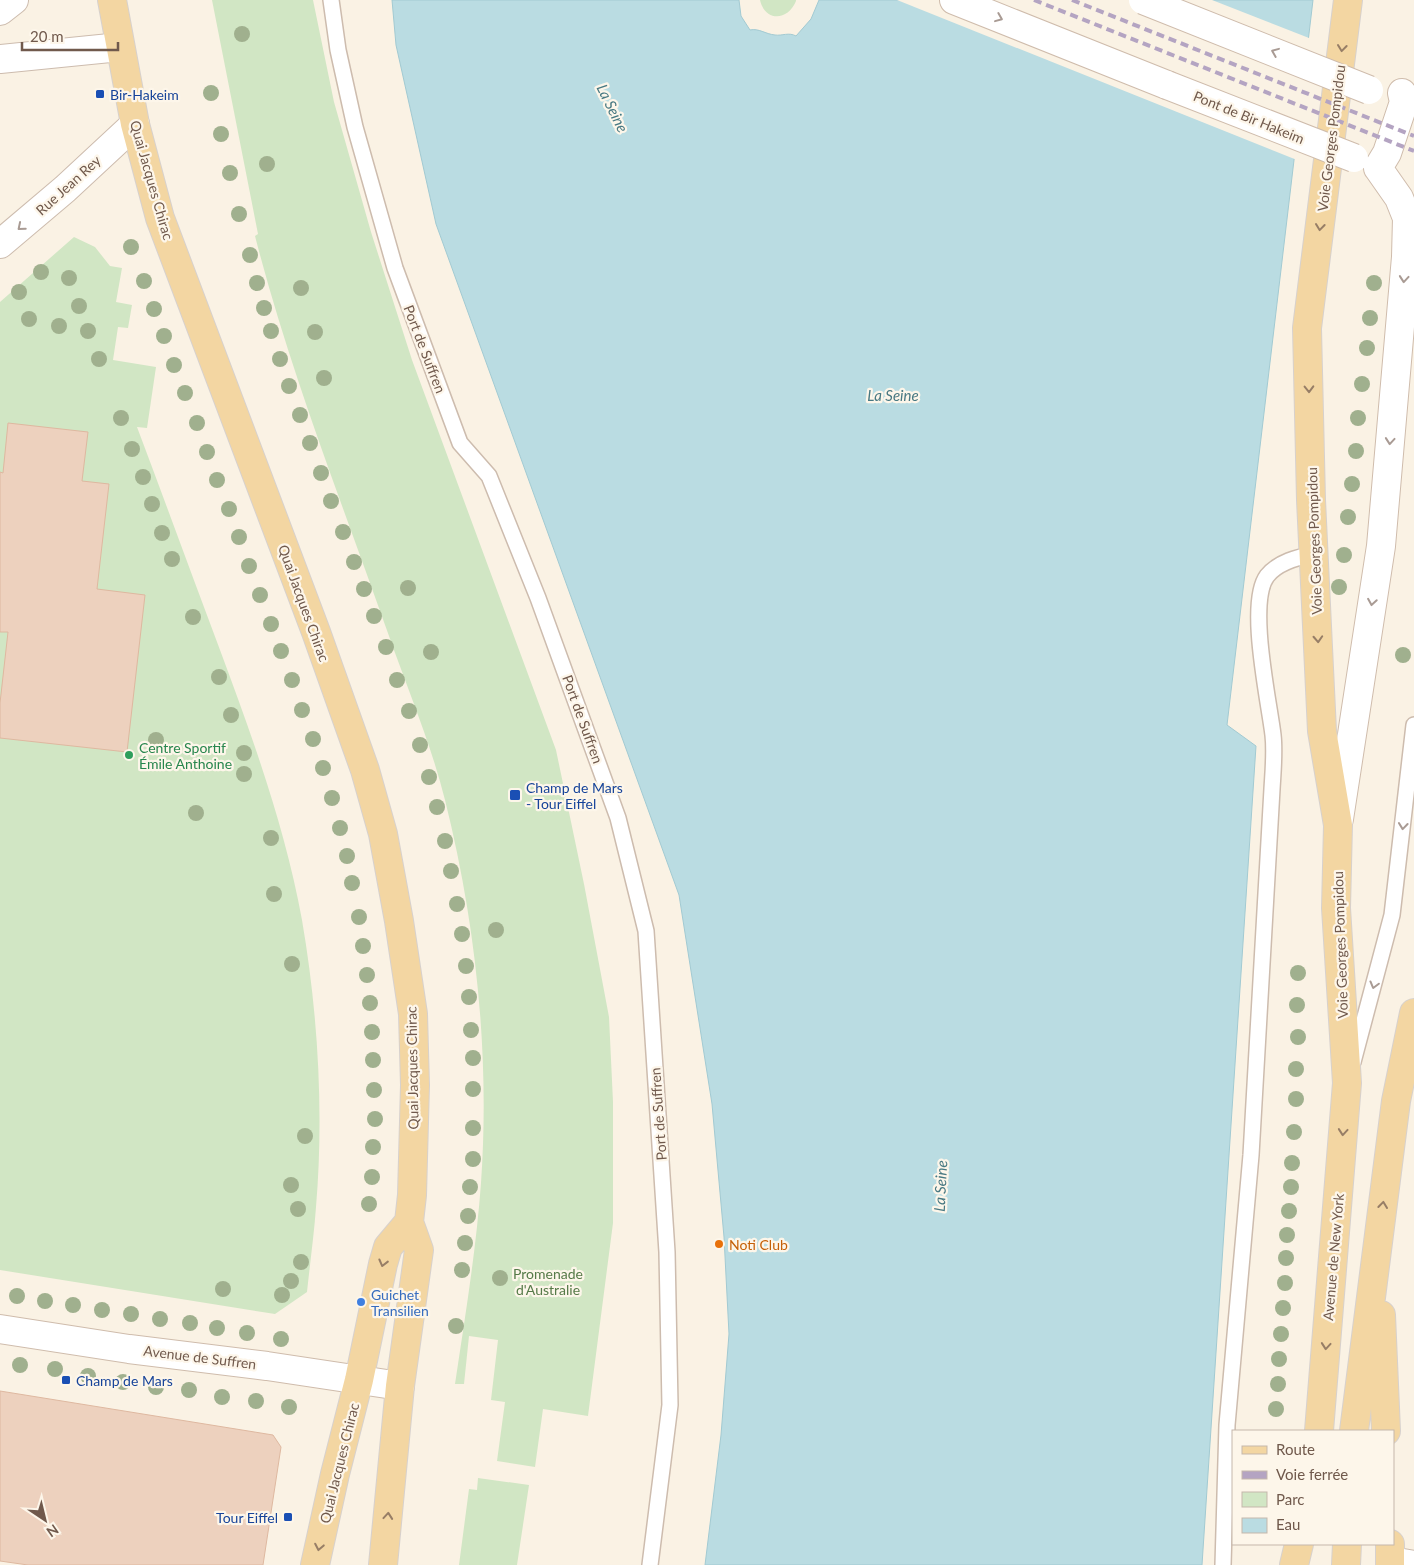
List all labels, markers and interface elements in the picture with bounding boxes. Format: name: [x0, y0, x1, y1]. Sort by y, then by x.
one-way arrow: [994, 12, 1003, 22]
scale bar: [22, 20, 119, 52]
text: 20 m: [30, 27, 64, 45]
one-way arrow: [1337, 45, 1348, 53]
one-way arrow: [1271, 48, 1280, 59]
street label: Voie Georges Pompidou: [1314, 64, 1348, 212]
water label: La Seine: [594, 81, 632, 135]
place label: Bir-Hakeim: [110, 86, 179, 103]
street label: Pont de Bir Hakeim: [1191, 87, 1307, 147]
marker: Bir-Hakeim: [94, 88, 106, 100]
street label: Quai Jacques Chirac: [127, 118, 177, 242]
street label: Rue Jean Rey: [32, 151, 104, 218]
one-way arrow: [17, 221, 26, 230]
one-way arrow: [1315, 223, 1326, 231]
one-way arrow: [1399, 275, 1410, 283]
street label: Port de Suffren: [400, 302, 450, 396]
one-way arrow: [1304, 385, 1314, 393]
water label: La Seine: [867, 386, 919, 404]
one-way arrow: [1385, 437, 1396, 445]
street label: Voie Georges Pompidou: [1303, 467, 1325, 615]
street label: Quai Jacques Chirac: [275, 542, 333, 664]
one-way arrow: [1367, 598, 1378, 606]
one-way arrow: [1313, 635, 1323, 643]
street label: Port de Suffren: [559, 672, 607, 766]
place label: Centre Sportif Émile Anthoine: [139, 739, 232, 772]
marker: Centre Sportif Émile Anthoine: [123, 749, 135, 761]
place label: Champ de Mars - Tour Eiffel: [526, 779, 623, 812]
marker: Champ de Mars - Tour Eiffel: [508, 788, 522, 802]
one-way arrow: [1398, 822, 1409, 830]
street label: Voie Georges Pompidou: [1329, 871, 1351, 1019]
one-way arrow: [1369, 980, 1379, 989]
street label: Quai Jacques Chirac: [402, 1006, 422, 1130]
street label: Port de Suffren: [646, 1067, 670, 1161]
one-way arrow: [1338, 1128, 1349, 1136]
water label: La Seine: [930, 1160, 950, 1212]
street label: Avenue de New York: [1319, 1192, 1347, 1321]
one-way arrow: [1377, 1200, 1388, 1208]
place label: Noti Club: [729, 1236, 788, 1253]
marker: Noti Club: [713, 1238, 725, 1250]
one-way arrow: [379, 1258, 389, 1266]
park label: Promenade d'Australie: [513, 1265, 583, 1298]
place label: Guichet Transilien: [371, 1286, 429, 1319]
marker: Guichet Transilien: [355, 1296, 367, 1308]
street label: Avenue de Suffren: [143, 1342, 257, 1372]
one-way arrow: [1320, 1343, 1331, 1351]
place label: Champ de Mars: [76, 1372, 173, 1389]
marker: Champ de Mars: [60, 1374, 72, 1386]
street label: Quai Jacques Chirac: [316, 1401, 362, 1525]
legend: [1232, 1430, 1394, 1545]
text: Route: [1276, 1440, 1315, 1458]
text: Voie ferrée: [1276, 1465, 1348, 1483]
text: Parc: [1276, 1490, 1305, 1508]
north arrow: [20, 1495, 70, 1545]
place label: Tour Eiffel: [216, 1509, 278, 1526]
marker: Tour Eiffel: [282, 1511, 294, 1523]
one-way arrow: [382, 1512, 393, 1520]
text: Eau: [1276, 1515, 1300, 1533]
text: N: [43, 1521, 62, 1541]
one-way arrow: [314, 1543, 325, 1551]

